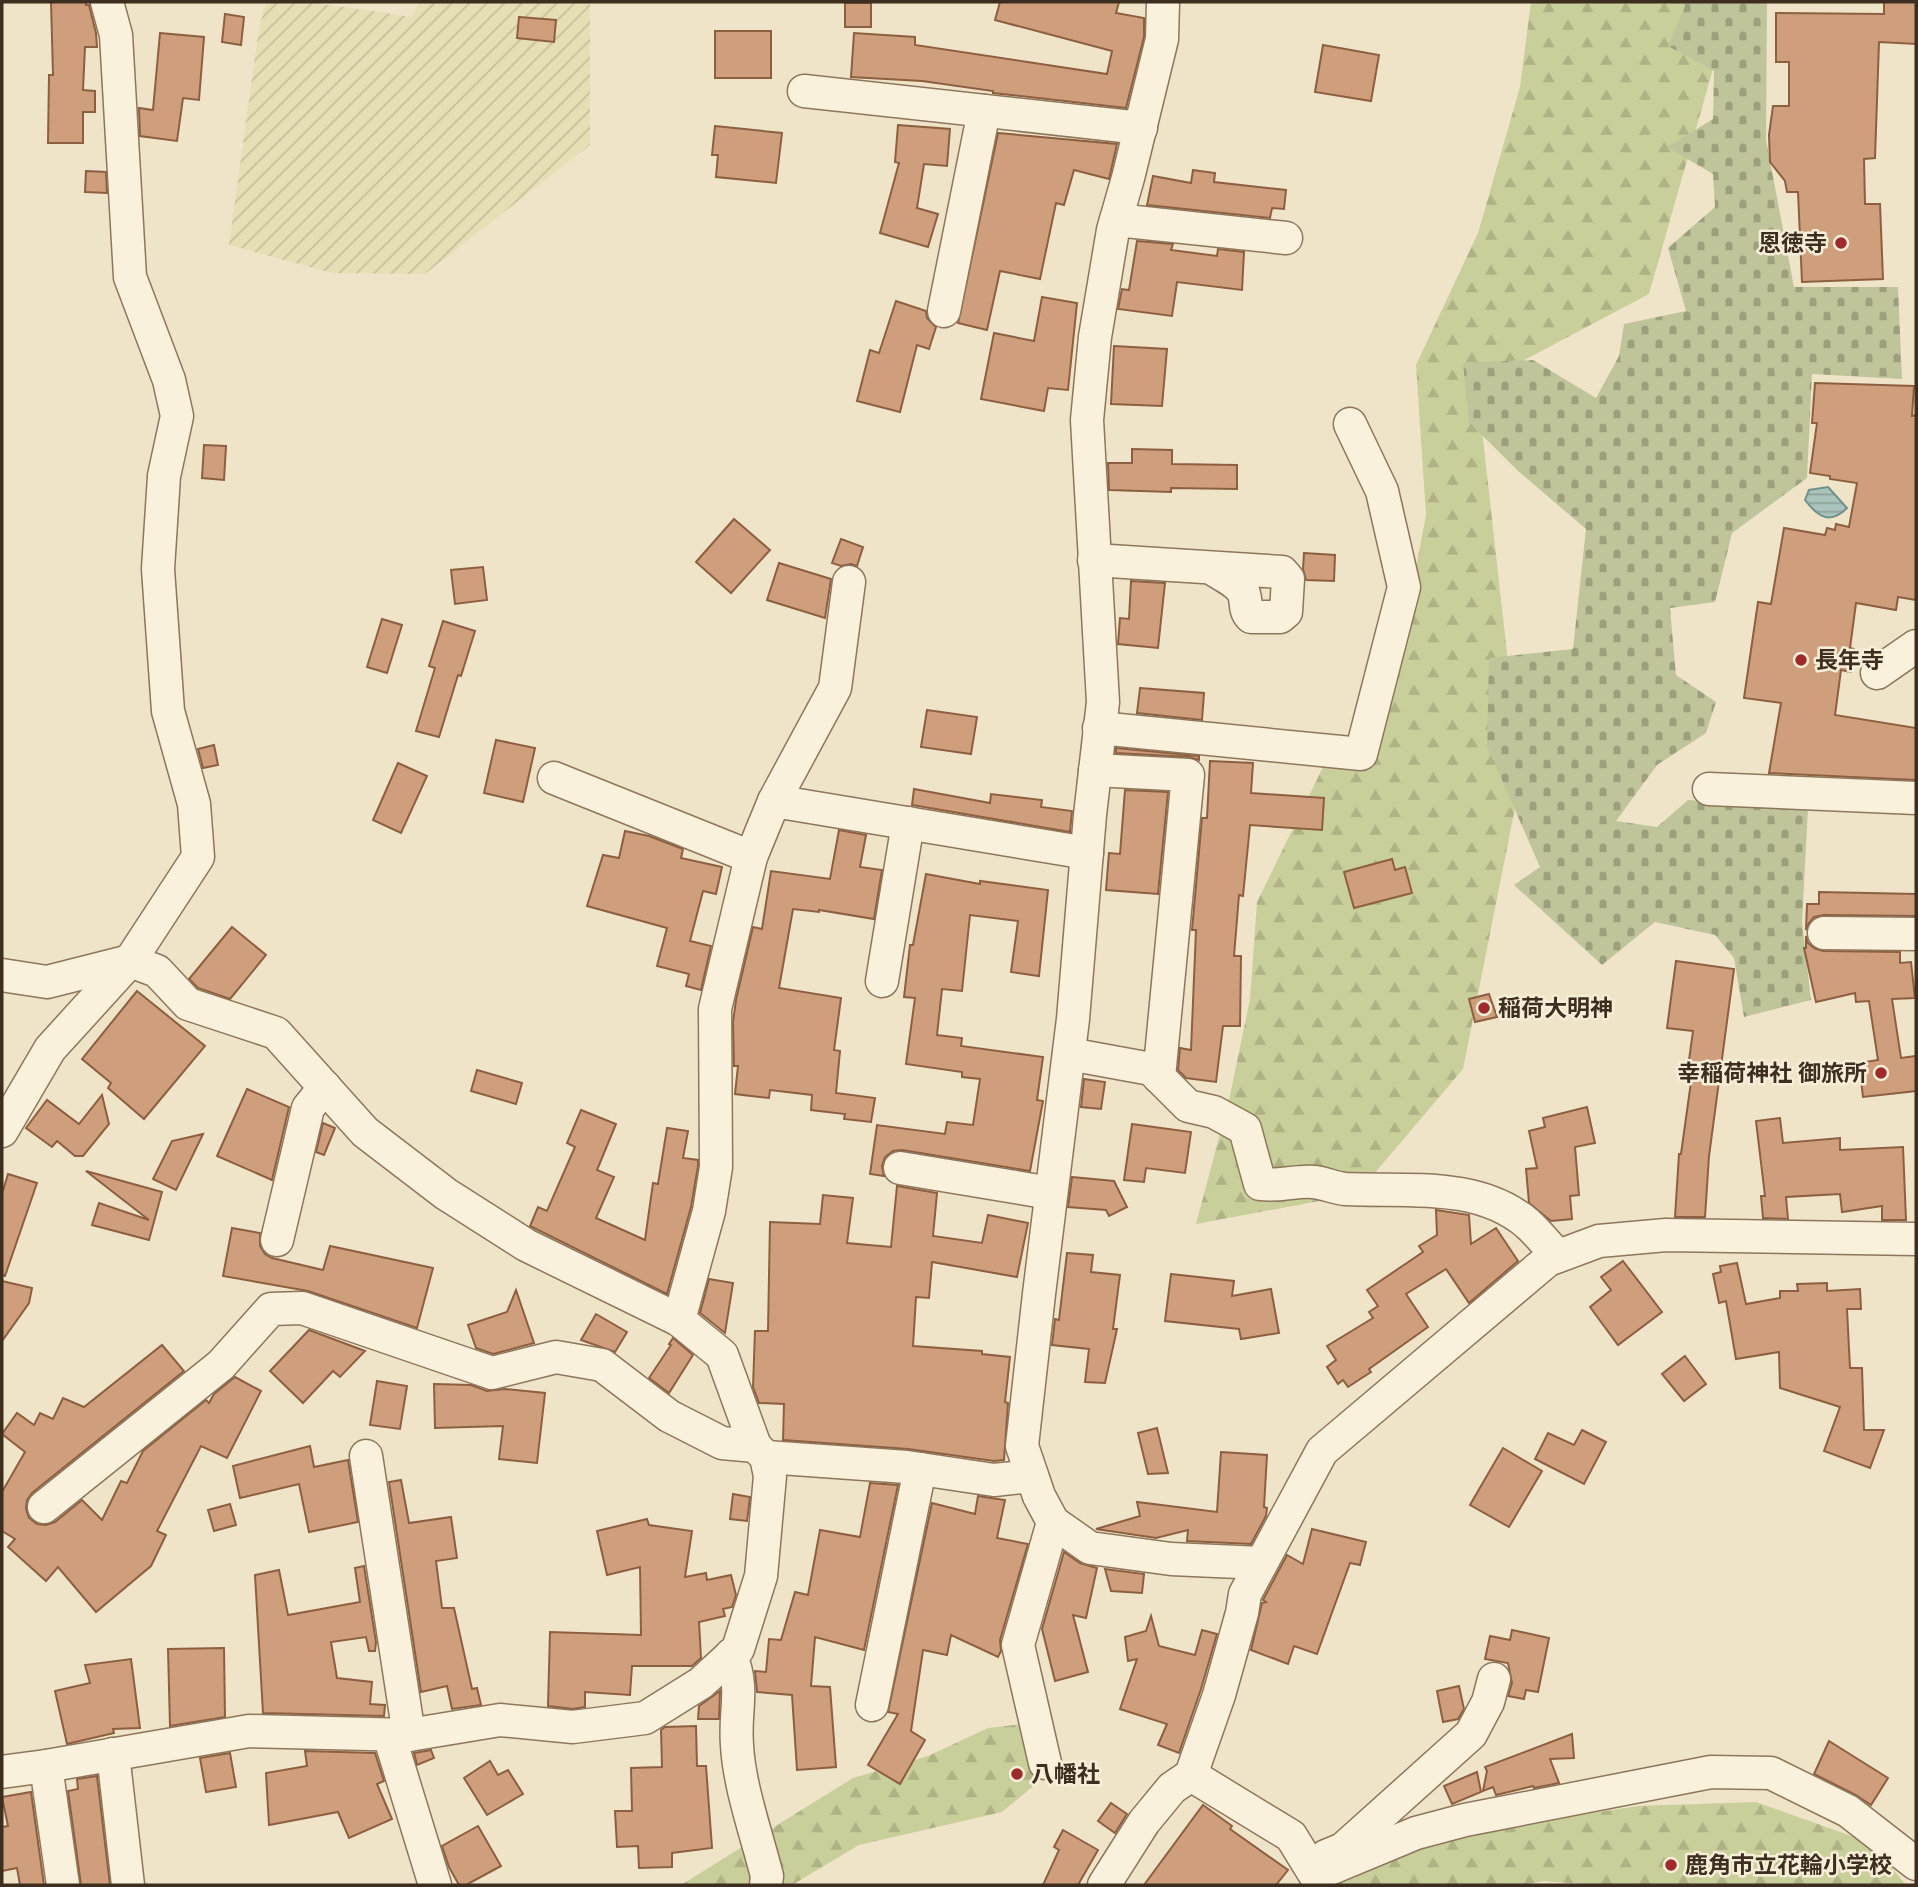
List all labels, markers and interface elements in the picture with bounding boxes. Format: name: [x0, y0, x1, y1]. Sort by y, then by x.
place label: 恩徳寺: [1758, 231, 1827, 256]
marker: 恩徳寺: [1833, 235, 1849, 251]
place label: 長年寺: [1815, 648, 1884, 673]
marker: 長年寺: [1793, 652, 1809, 668]
place label: 稲荷大明神: [1498, 996, 1613, 1021]
marker: 稲荷大明神: [1476, 1000, 1492, 1016]
place label: 幸稲荷神社 御旅所: [1677, 1061, 1867, 1086]
marker: 幸稲荷神社 御旅所: [1873, 1065, 1889, 1081]
place label: 八幡社: [1031, 1762, 1100, 1787]
marker: 八幡社: [1009, 1766, 1025, 1782]
place label: 鹿角市立花輪小学校: [1685, 1853, 1892, 1878]
marker: 鹿角市立花輪小学校: [1663, 1857, 1679, 1873]

